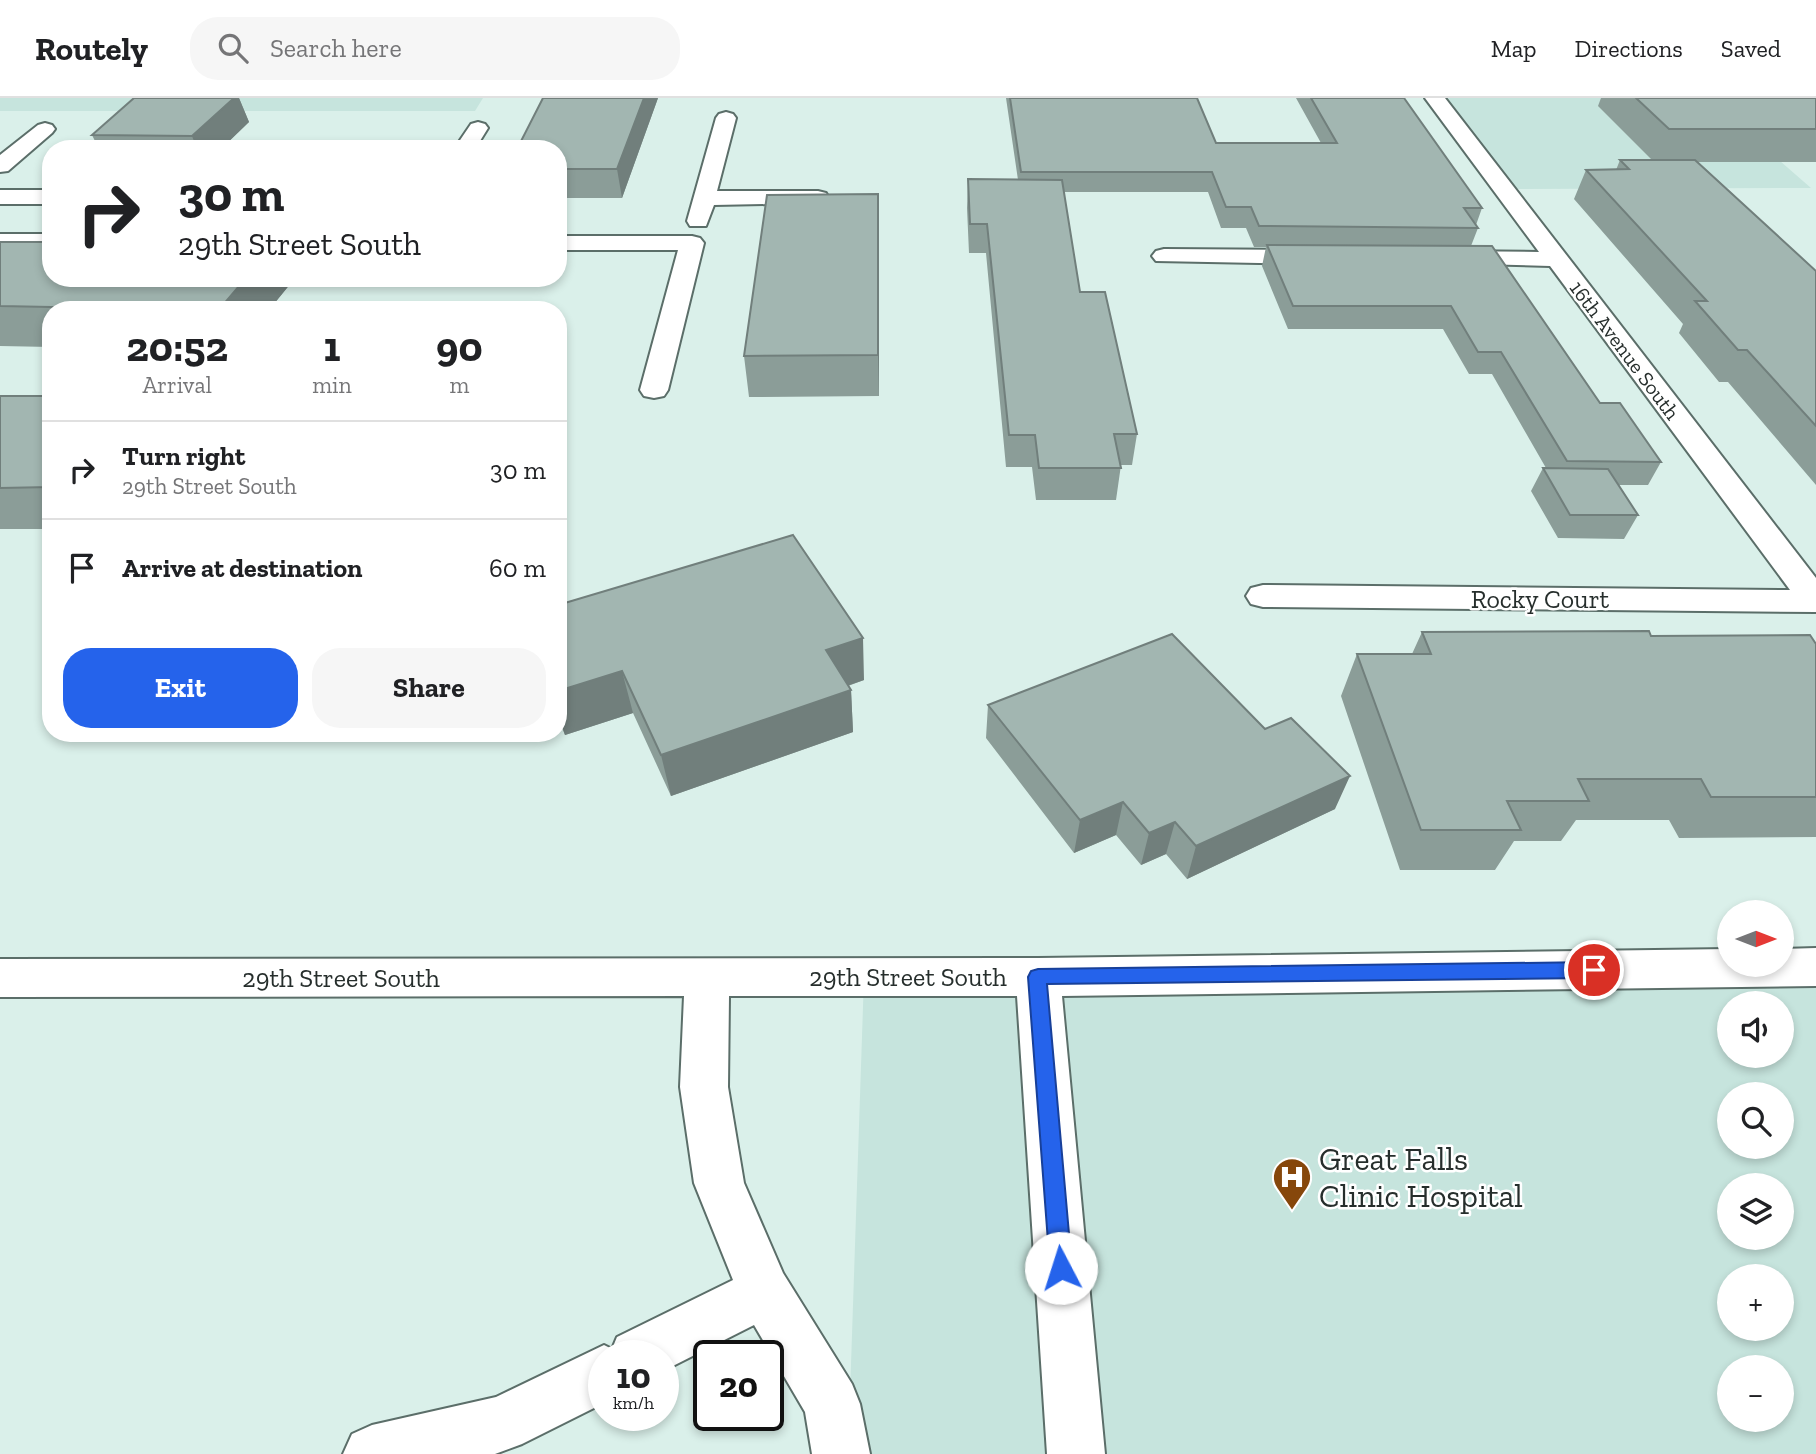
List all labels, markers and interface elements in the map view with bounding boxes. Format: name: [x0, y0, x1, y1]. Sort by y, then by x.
search box: [190, 17, 680, 80]
text: Routely: [35, 29, 148, 68]
icon: search: [214, 29, 252, 67]
text: Search here: [270, 32, 402, 64]
text: Map: [1491, 34, 1537, 63]
text: Directions: [1575, 34, 1683, 63]
text: Saved: [1721, 34, 1781, 63]
text: 30 m: [178, 165, 284, 224]
icon: right: [63, 168, 154, 259]
text: 29th Street South: [178, 225, 421, 263]
street label: 16th Avenue South: [1565, 276, 1685, 425]
text: 20:52: [126, 321, 228, 372]
text: 1: [323, 321, 340, 372]
text: 90: [436, 321, 483, 372]
text: Arrival: [142, 371, 212, 399]
text: min: [312, 371, 352, 399]
text: m: [449, 371, 469, 399]
text: Turn right: [122, 440, 245, 472]
icon: right: [63, 451, 101, 489]
text: 30 m: [490, 454, 546, 486]
text: 29th Street South: [122, 472, 297, 500]
icon: arrive: [63, 549, 101, 587]
text: Arrive at destination: [122, 552, 362, 584]
text: 60 m: [489, 552, 546, 584]
street label: Rocky Court: [1471, 583, 1610, 615]
button: Exit: [63, 648, 298, 728]
button: Share: [312, 648, 546, 728]
north arrow: [1717, 900, 1794, 976]
map controls: [1717, 900, 1794, 1432]
pin: [1564, 940, 1624, 1000]
icon: arrive: [1575, 951, 1613, 989]
street label: 29th Street South: [809, 961, 1007, 993]
street label: 29th Street South: [242, 962, 440, 994]
button: sound: [1717, 991, 1794, 1068]
button: search: [1717, 1082, 1794, 1159]
place label: Great Falls Clinic Hospital: [1319, 1140, 1523, 1215]
hospital icon: Great Falls Clinic Hospital: [1271, 1156, 1313, 1211]
button: layers: [1717, 1173, 1794, 1250]
position arrow: [1024, 1231, 1098, 1305]
button: +: [1717, 1264, 1794, 1341]
speed limit sign: 20: [693, 1340, 784, 1431]
text: 10: [616, 1355, 651, 1397]
button: −: [1717, 1355, 1794, 1432]
text: km/h: [613, 1392, 654, 1414]

